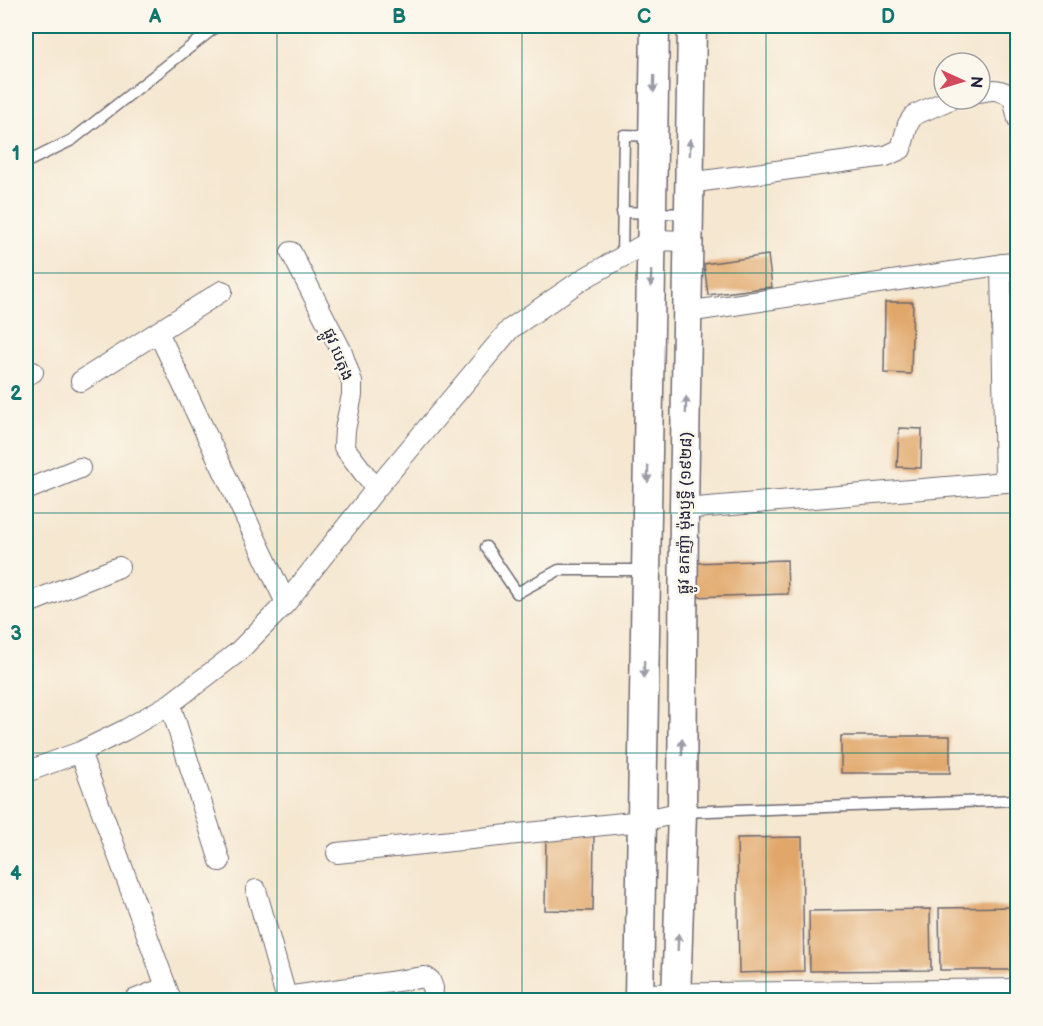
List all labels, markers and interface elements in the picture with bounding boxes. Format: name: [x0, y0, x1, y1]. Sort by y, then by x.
text: A: [148, 5, 162, 29]
text: B: [392, 5, 406, 29]
text: C: [637, 5, 651, 29]
text: D: [881, 5, 895, 29]
north arrow: [932, 51, 992, 111]
one-way arrow: [650, 74, 659, 93]
text: N: [966, 75, 985, 89]
one-way arrow: [685, 138, 695, 157]
text: 1: [12, 142, 20, 166]
one-way arrow: [646, 269, 656, 288]
street label: ផ្លូវ បេតុង: [315, 326, 357, 385]
text: 2: [10, 382, 22, 406]
one-way arrow: [681, 396, 690, 415]
street label: ផ្លូវ ឧកញ៉ា ម៉ុងឫទ្ធី (១៩២៨): [673, 431, 700, 595]
one-way arrow: [643, 464, 653, 483]
text: 3: [10, 622, 22, 646]
one-way arrow: [640, 659, 649, 678]
one-way arrow: [677, 738, 687, 757]
text: 4: [10, 862, 22, 886]
one-way arrow: [673, 933, 683, 952]

